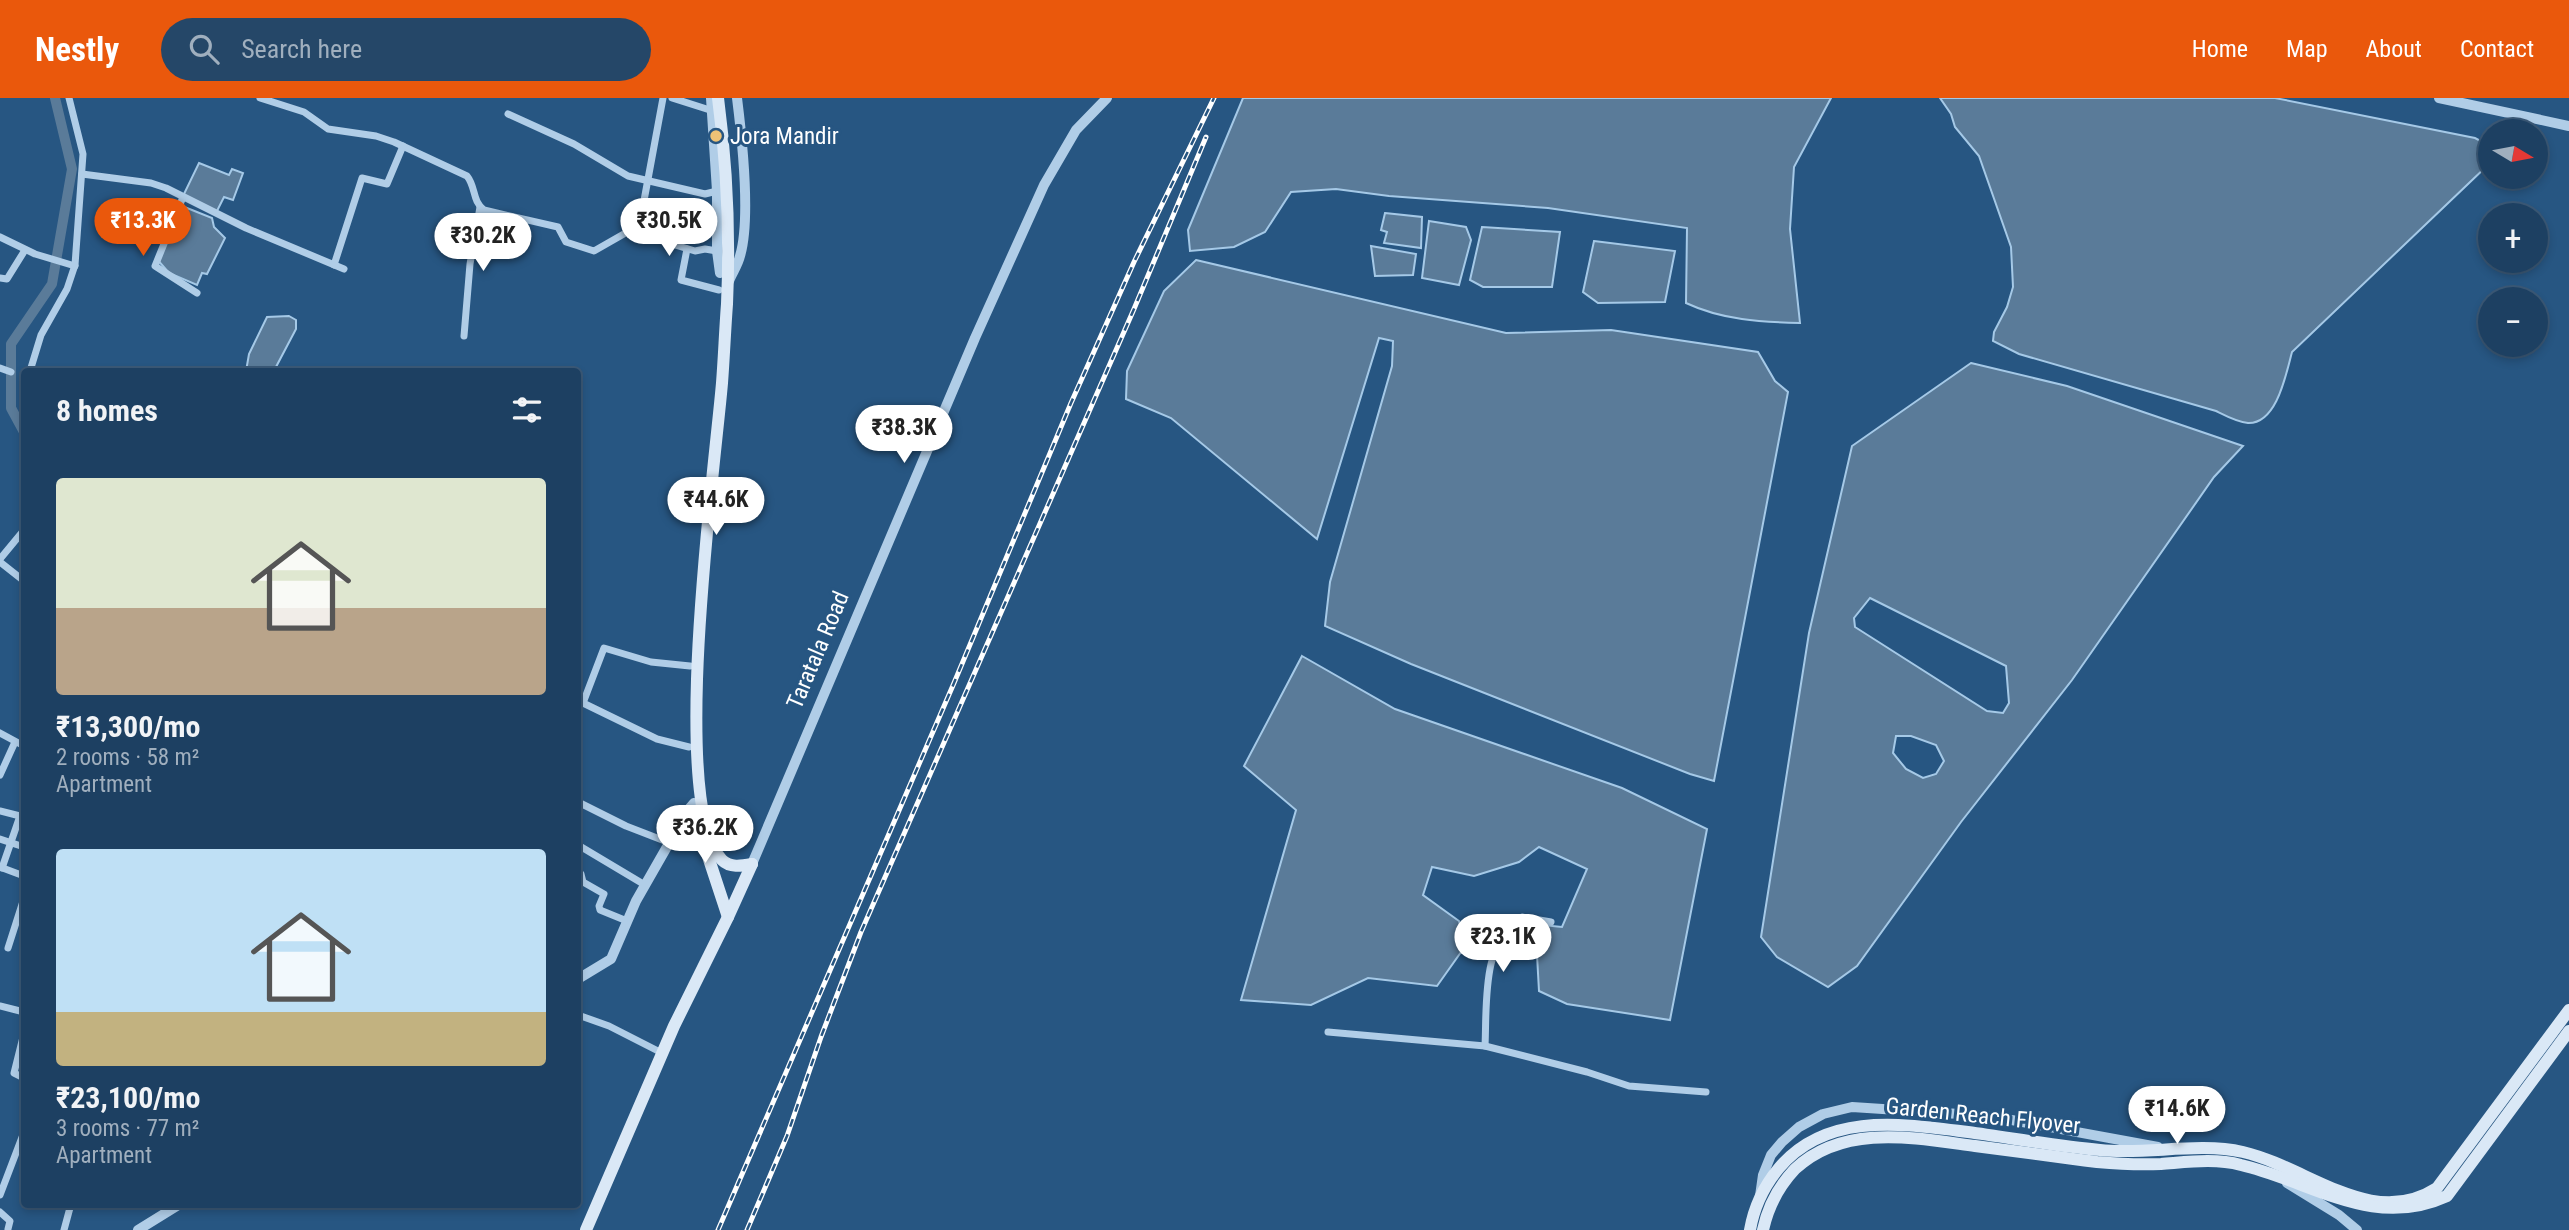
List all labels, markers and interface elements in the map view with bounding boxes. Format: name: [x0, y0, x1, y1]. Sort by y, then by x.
search box: [161, 18, 651, 81]
text: Nestly: [35, 30, 119, 69]
icon: search: [185, 30, 223, 68]
text: Search here: [241, 34, 362, 64]
text: Home: [2192, 35, 2248, 63]
text: Map: [2286, 35, 2328, 63]
text: About: [2366, 35, 2422, 63]
text: Contact: [2460, 35, 2534, 63]
north arrow: [2478, 119, 2548, 189]
map controls: [2478, 119, 2548, 357]
place label: Jora Mandir: [730, 123, 839, 150]
marker: Jora Mandir: [708, 128, 724, 144]
pin: ₹13.3K: [86, 198, 200, 258]
pin: ₹30.5K: [612, 198, 726, 258]
button: +: [2478, 203, 2548, 273]
text: ₹13.3K: [110, 207, 176, 234]
text: ₹30.5K: [636, 207, 702, 234]
pin: ₹30.2K: [426, 214, 540, 273]
text: ₹30.2K: [450, 222, 516, 249]
button: −: [2478, 287, 2548, 357]
icon: filters: [508, 391, 546, 429]
text: 8 homes: [56, 393, 158, 428]
pin: ₹38.3K: [847, 406, 961, 465]
text: ₹38.3K: [871, 414, 937, 441]
pin: ₹44.6K: [659, 478, 773, 537]
text: ₹44.6K: [683, 486, 749, 513]
icon: home: [238, 523, 364, 649]
street label: Taratala Road: [781, 587, 855, 713]
text: ₹13,300/mo: [56, 709, 200, 744]
text: 2 rooms · 58 m²: [56, 744, 199, 771]
text: Apartment: [56, 771, 152, 798]
pin: ₹36.2K: [648, 806, 762, 865]
text: ₹36.2K: [672, 814, 738, 841]
icon: home: [238, 894, 364, 1020]
pin: ₹23.1K: [1446, 914, 1560, 974]
text: ₹23.1K: [1470, 923, 1536, 950]
text: ₹23,100/mo: [56, 1080, 200, 1115]
pin: ₹14.6K: [2120, 1086, 2234, 1146]
street label: Garden Reach Flyover: [1884, 1092, 2082, 1140]
text: ₹14.6K: [2144, 1095, 2210, 1122]
text: 3 rooms · 77 m²: [56, 1115, 199, 1142]
text: Apartment: [56, 1142, 152, 1169]

